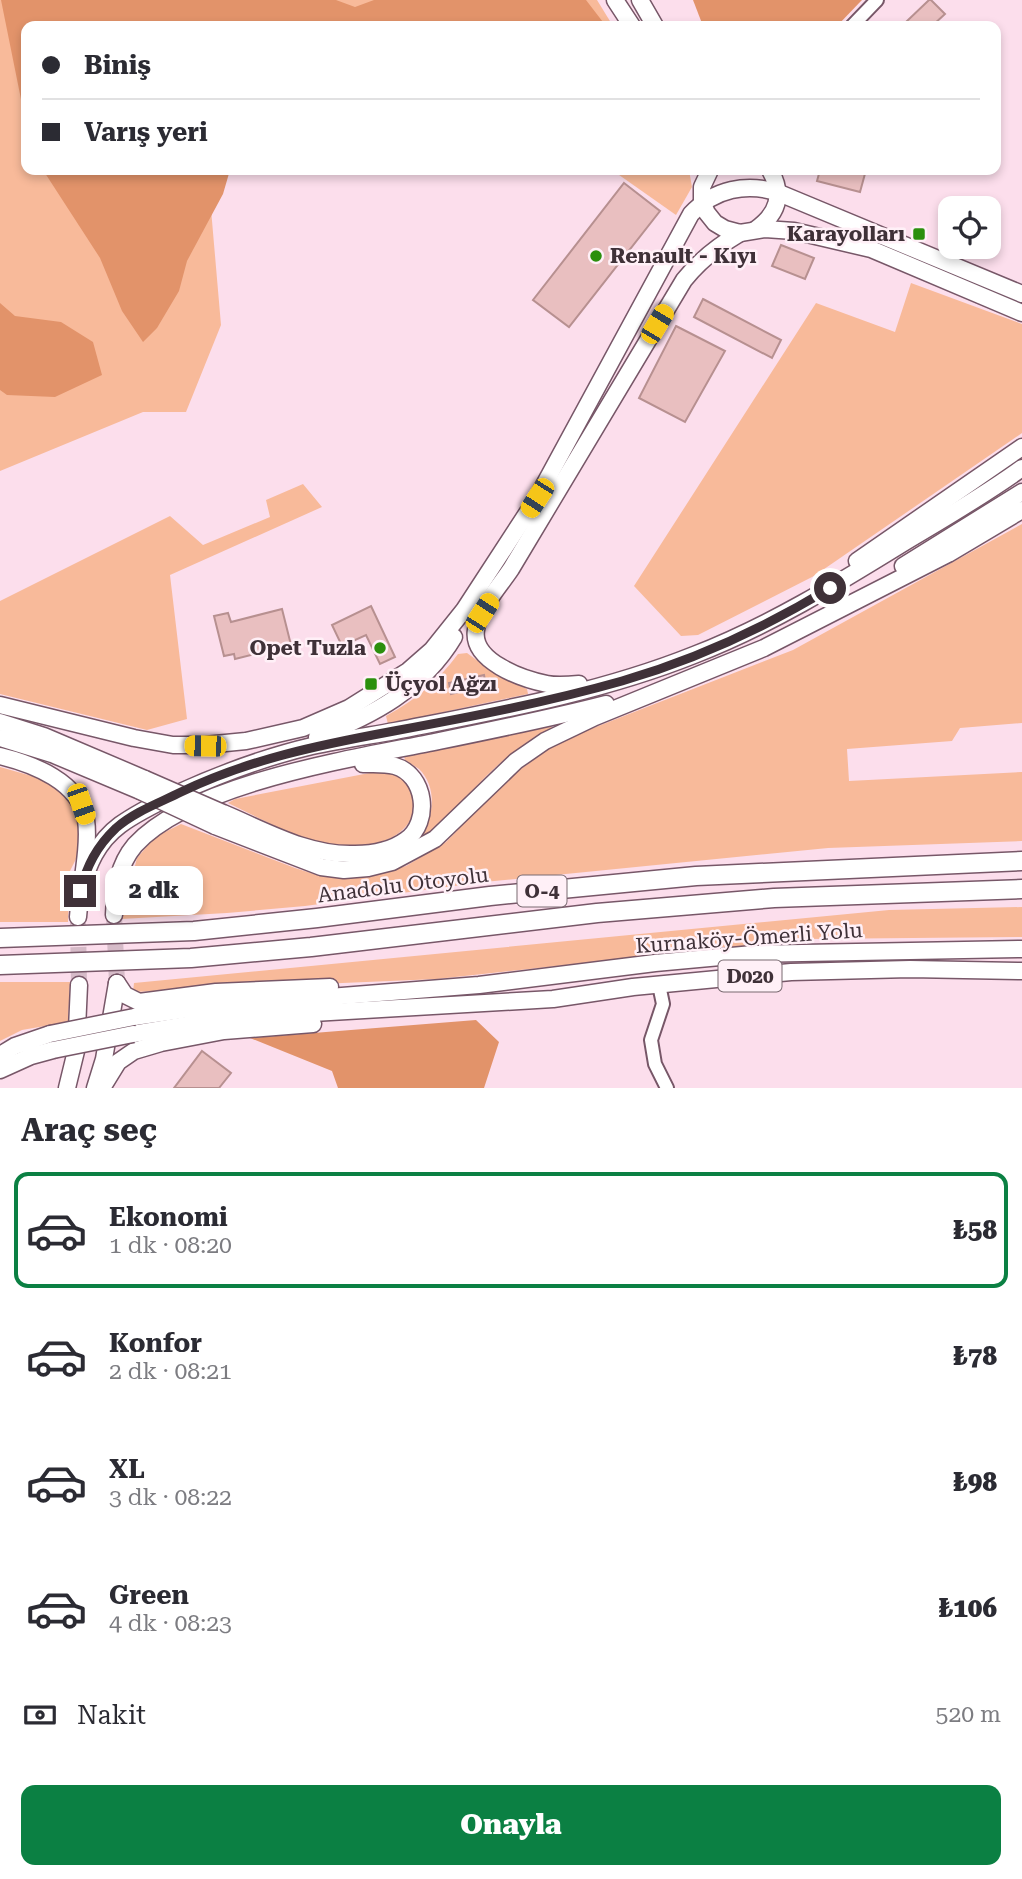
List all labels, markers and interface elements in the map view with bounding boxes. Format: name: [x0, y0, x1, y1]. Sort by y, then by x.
text: Biniş: [84, 50, 151, 80]
text: Varış yeri: [84, 117, 208, 147]
map controls: [938, 196, 1001, 259]
button: locate: [938, 196, 1001, 259]
place label: Karayolları: [787, 222, 905, 246]
marker: Karayolları: [911, 226, 927, 242]
place label: Renault - Kıyı: [610, 244, 757, 268]
marker: Renault - Kıyı: [588, 248, 604, 264]
car: [638, 301, 677, 347]
car: [517, 475, 558, 521]
route start: [814, 572, 846, 604]
car: [462, 590, 503, 636]
place label: Opet Tuzla: [249, 636, 367, 660]
marker: Opet Tuzla: [372, 640, 388, 656]
place label: Üçyol Ağzı: [385, 671, 497, 696]
marker: Üçyol Ağzı: [363, 676, 379, 692]
car: [184, 735, 227, 757]
car: [65, 781, 98, 827]
street label: Anadolu Otoyolu: [316, 863, 490, 907]
callout: 2 dk: [104, 866, 202, 916]
route end: [64, 875, 96, 907]
road number: O-4: [518, 876, 566, 906]
text: 2 dk: [129, 877, 179, 904]
street label: Kurnaköy-Ömerli Yolu: [635, 917, 863, 958]
road number: D020: [718, 960, 782, 992]
text: Araç seç: [21, 1111, 157, 1149]
icon: car: [25, 1199, 88, 1262]
text: Ekonomi: [109, 1202, 228, 1232]
text: ₺58: [953, 1215, 997, 1245]
text: 1 dk · 08:20: [109, 1232, 232, 1259]
icon: car: [25, 1325, 88, 1388]
text: Konfor: [109, 1328, 202, 1358]
text: ₺78: [953, 1341, 997, 1371]
text: 2 dk · 08:21: [109, 1358, 232, 1385]
icon: car: [25, 1451, 88, 1514]
text: XL: [109, 1454, 145, 1484]
text: ₺98: [953, 1467, 997, 1497]
text: 3 dk · 08:22: [109, 1484, 232, 1511]
icon: car: [25, 1577, 88, 1640]
text: Green: [109, 1580, 189, 1610]
text: ₺106: [939, 1593, 997, 1623]
text: 4 dk · 08:23: [109, 1610, 232, 1637]
icon: cash: [21, 1696, 59, 1734]
text: Nakit: [77, 1700, 146, 1730]
text: 520 m: [936, 1701, 1001, 1728]
button: Onayla: [21, 1785, 1001, 1865]

